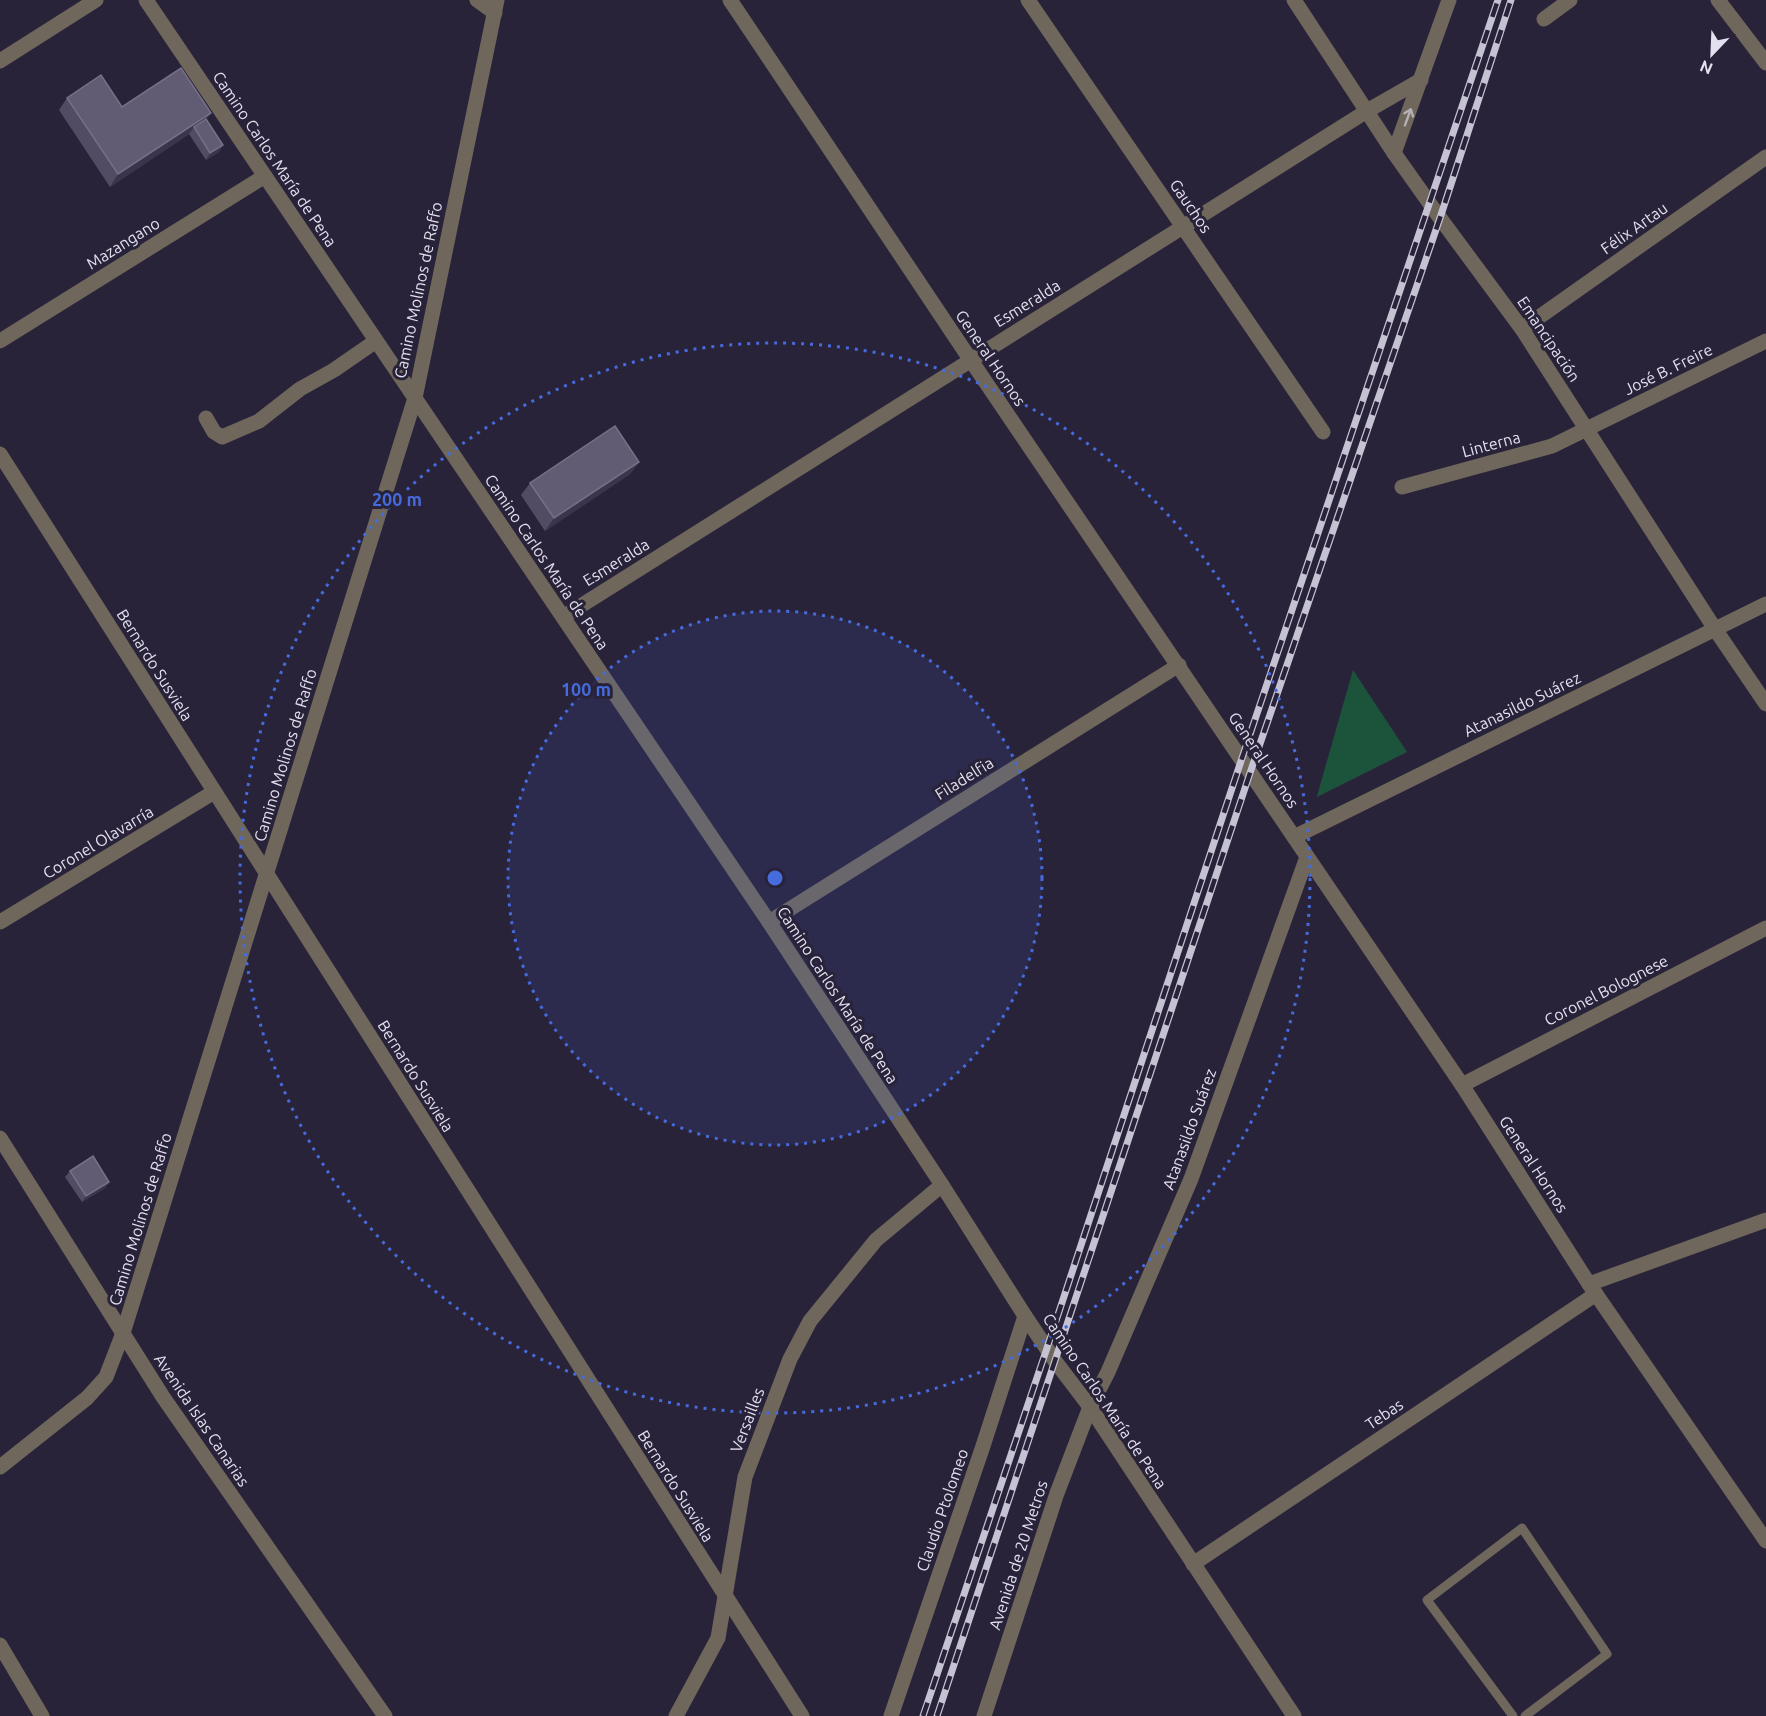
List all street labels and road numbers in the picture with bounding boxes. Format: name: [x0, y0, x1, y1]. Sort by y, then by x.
street label: Camino Carlos María de Pena: [210, 68, 340, 250]
street label: Gauchos: [1167, 176, 1216, 236]
street label: Félix Artau: [1597, 199, 1671, 257]
street label: Camino Molinos de Raffo: [390, 200, 446, 380]
street label: Mazangano: [83, 213, 163, 273]
street label: Esmeralda: [991, 276, 1063, 330]
street label: Emancipación: [1514, 293, 1584, 385]
street label: General Hornos: [952, 307, 1030, 409]
street label: José B. Freire: [1621, 340, 1715, 398]
street label: Linterna: [1460, 428, 1522, 460]
street label: Camino Carlos María de Pena: [482, 471, 612, 653]
street label: Esmeralda: [580, 535, 652, 589]
street label: Bernardo Susviela: [113, 606, 197, 724]
street label: Camino Molinos de Raffo: [250, 666, 320, 844]
street label: Atanasildo Suárez: [1461, 668, 1583, 740]
street label: General Hornos: [1225, 709, 1303, 811]
street label: Filadelfia: [932, 753, 996, 803]
street label: Coronel Olavarría: [40, 802, 156, 882]
street label: Camino Carlos María de Pena: [774, 903, 902, 1087]
street label: Coronel Bolognese: [1541, 951, 1671, 1029]
street label: Bernardo Susviela: [374, 1017, 458, 1135]
street label: Atanasildo Suárez: [1159, 1066, 1219, 1192]
street label: General Hornos: [1496, 1112, 1572, 1216]
street label: Camino Molinos de Raffo: [105, 1130, 175, 1308]
street label: Camino Carlos María de Pena: [1040, 1310, 1170, 1492]
street label: Avenida Islas Canarias: [151, 1350, 253, 1490]
street label: Versailles: [726, 1385, 768, 1455]
street label: Tebas: [1362, 1395, 1406, 1433]
street label: Bernardo Susviela: [634, 1427, 718, 1545]
street label: Claudio Ptolomeo: [913, 1446, 971, 1574]
street label: Avenida de 20 Metros: [985, 1478, 1051, 1632]

